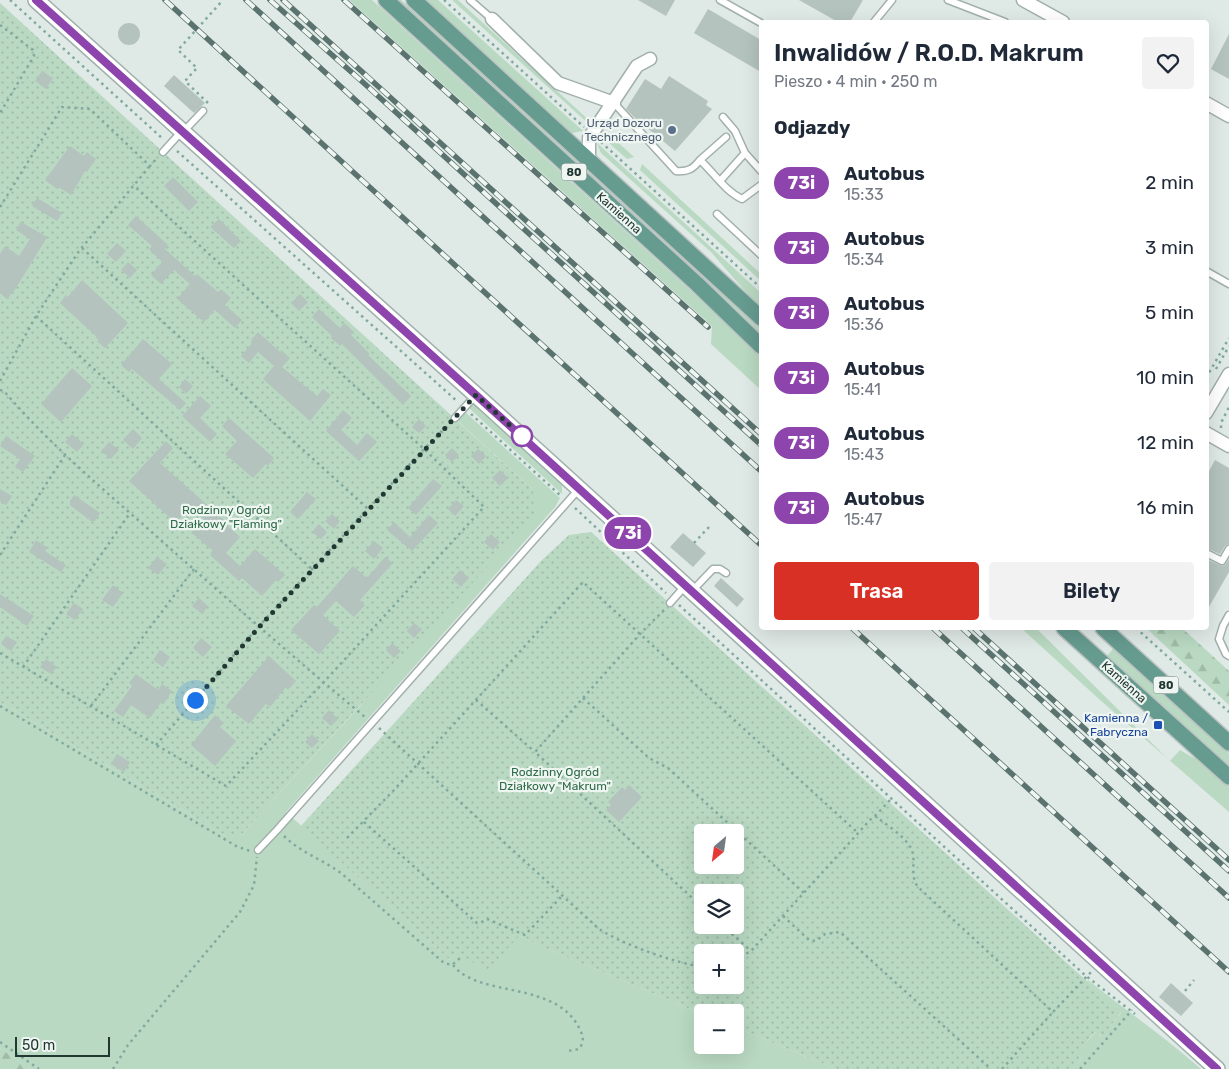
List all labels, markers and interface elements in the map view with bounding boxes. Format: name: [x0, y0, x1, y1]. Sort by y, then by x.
button: heart: [1142, 37, 1194, 89]
text: Inwalidów / R.O.D. Makrum: [774, 39, 1084, 67]
text: Pieszo · 4 min · 250 m: [774, 72, 938, 91]
place label: Urząd Dozoru Technicznego: [585, 116, 662, 144]
text: Odjazdy: [774, 116, 850, 139]
marker: Urząd Dozoru Technicznego: [666, 124, 678, 136]
text: Autobus: [844, 162, 925, 185]
road number: 80: [562, 163, 586, 180]
text: 2 min: [1145, 171, 1194, 194]
text: 73i: [788, 172, 815, 194]
text: 15:33: [844, 185, 884, 204]
street label: Kamienna: [594, 189, 644, 237]
text: Autobus: [844, 227, 925, 250]
text: 3 min: [1145, 236, 1194, 259]
text: 73i: [788, 237, 815, 259]
text: 15:34: [844, 250, 884, 269]
text: Autobus: [844, 292, 925, 315]
text: 5 min: [1145, 301, 1194, 324]
text: 73i: [788, 302, 815, 324]
text: 15:36: [844, 315, 884, 334]
text: Autobus: [844, 357, 925, 380]
text: 10 min: [1136, 366, 1194, 389]
text: 73i: [788, 367, 815, 389]
text: 15:41: [844, 380, 881, 399]
text: Autobus: [844, 422, 925, 445]
unlabelled marker: [511, 425, 533, 447]
text: 12 min: [1137, 431, 1194, 454]
text: 73i: [788, 432, 815, 454]
text: 15:43: [844, 445, 884, 464]
text: Autobus: [844, 487, 925, 510]
text: 16 min: [1137, 496, 1194, 519]
text: 73i: [788, 497, 815, 519]
park label: Rodzinny Ogród Działkowy "Flaming": [170, 503, 282, 531]
text: 15:47: [844, 510, 882, 529]
line badge: 73i: [599, 517, 657, 549]
text: 73i: [614, 522, 642, 544]
button: Trasa: [774, 562, 979, 620]
button: Bilety: [989, 562, 1194, 620]
street label: Kamienna: [1099, 658, 1149, 706]
road number: 80: [1154, 676, 1178, 694]
your location: [183, 688, 208, 713]
place label: Kamienna / Fabryczna: [1084, 711, 1148, 739]
marker: Kamienna / Fabryczna: [1152, 719, 1164, 731]
park label: Rodzinny Ogród Działkowy "Makrum": [499, 765, 611, 793]
north arrow: [694, 824, 744, 874]
map controls: [694, 824, 744, 1054]
button: layers: [694, 884, 744, 934]
button: +: [694, 944, 744, 994]
button: −: [694, 1004, 744, 1054]
scale bar: [15, 1034, 110, 1057]
text: 50 m: [22, 1037, 55, 1054]

